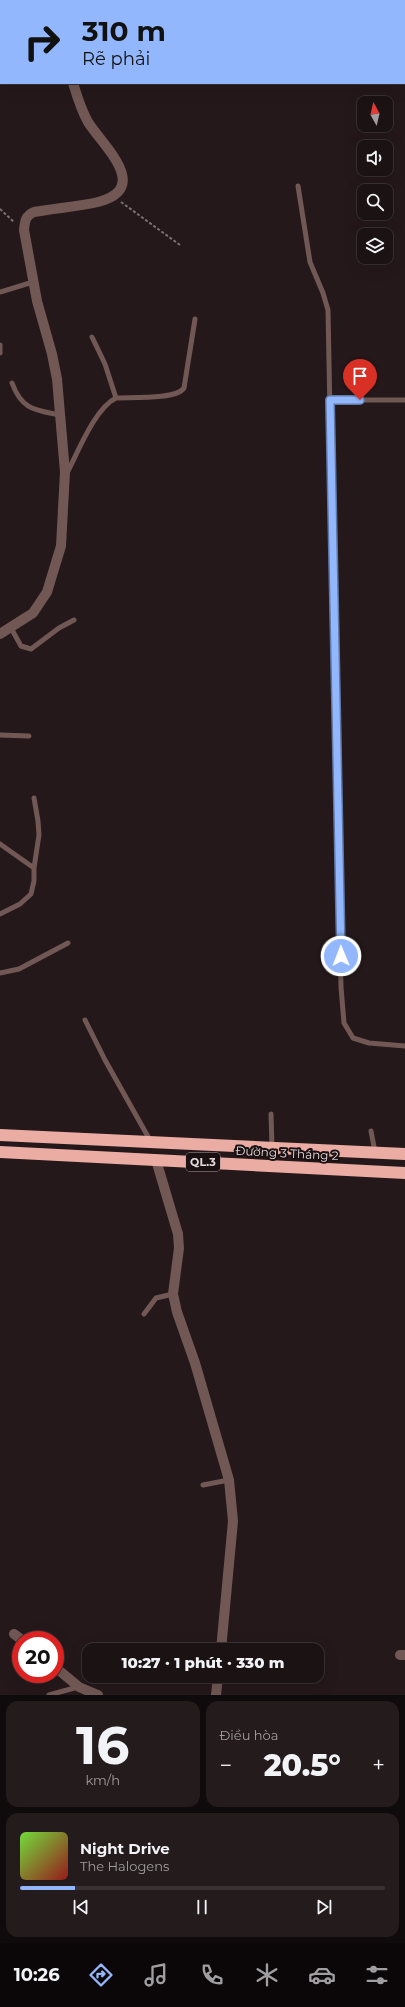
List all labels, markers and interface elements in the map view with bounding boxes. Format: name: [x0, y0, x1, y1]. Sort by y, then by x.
text: 310 m: [82, 14, 166, 48]
icon: right: [16, 16, 68, 68]
text: Rẽ phải: [82, 48, 150, 70]
north arrow: [357, 96, 393, 132]
map controls: [357, 96, 393, 264]
button: sound: [357, 140, 393, 176]
button: search: [357, 184, 393, 220]
button: layers: [357, 228, 393, 264]
pin: [343, 359, 377, 400]
icon: arrive: [349, 365, 371, 387]
position arrow: [320, 935, 362, 977]
street label: Đường 3 Tháng 2: [235, 1143, 339, 1163]
road number: QL.3: [186, 1153, 220, 1171]
speed limit sign: 20: [12, 1631, 64, 1683]
text: 10:27 · 1 phút · 330 m: [122, 1653, 284, 1672]
text: 16: [76, 1714, 130, 1777]
text: Điều hòa: [220, 1727, 278, 1743]
text: 20.5°: [264, 1747, 341, 1784]
text: −: [220, 1752, 232, 1779]
text: +: [372, 1752, 385, 1779]
text: km/h: [85, 1772, 120, 1788]
text: Night Drive: [80, 1839, 170, 1858]
text: The Halogens: [80, 1858, 169, 1874]
icon: previous: [70, 1896, 92, 1918]
icon: pause: [191, 1896, 213, 1918]
icon: next: [313, 1896, 335, 1918]
icon: directions: [87, 1961, 115, 1989]
icon: music: [142, 1961, 170, 1989]
icon: phone: [198, 1961, 226, 1989]
icon: climate: [253, 1961, 281, 1989]
icon: car: [308, 1961, 336, 1989]
icon: filters: [363, 1961, 391, 1989]
text: 10:26: [14, 1964, 60, 1986]

